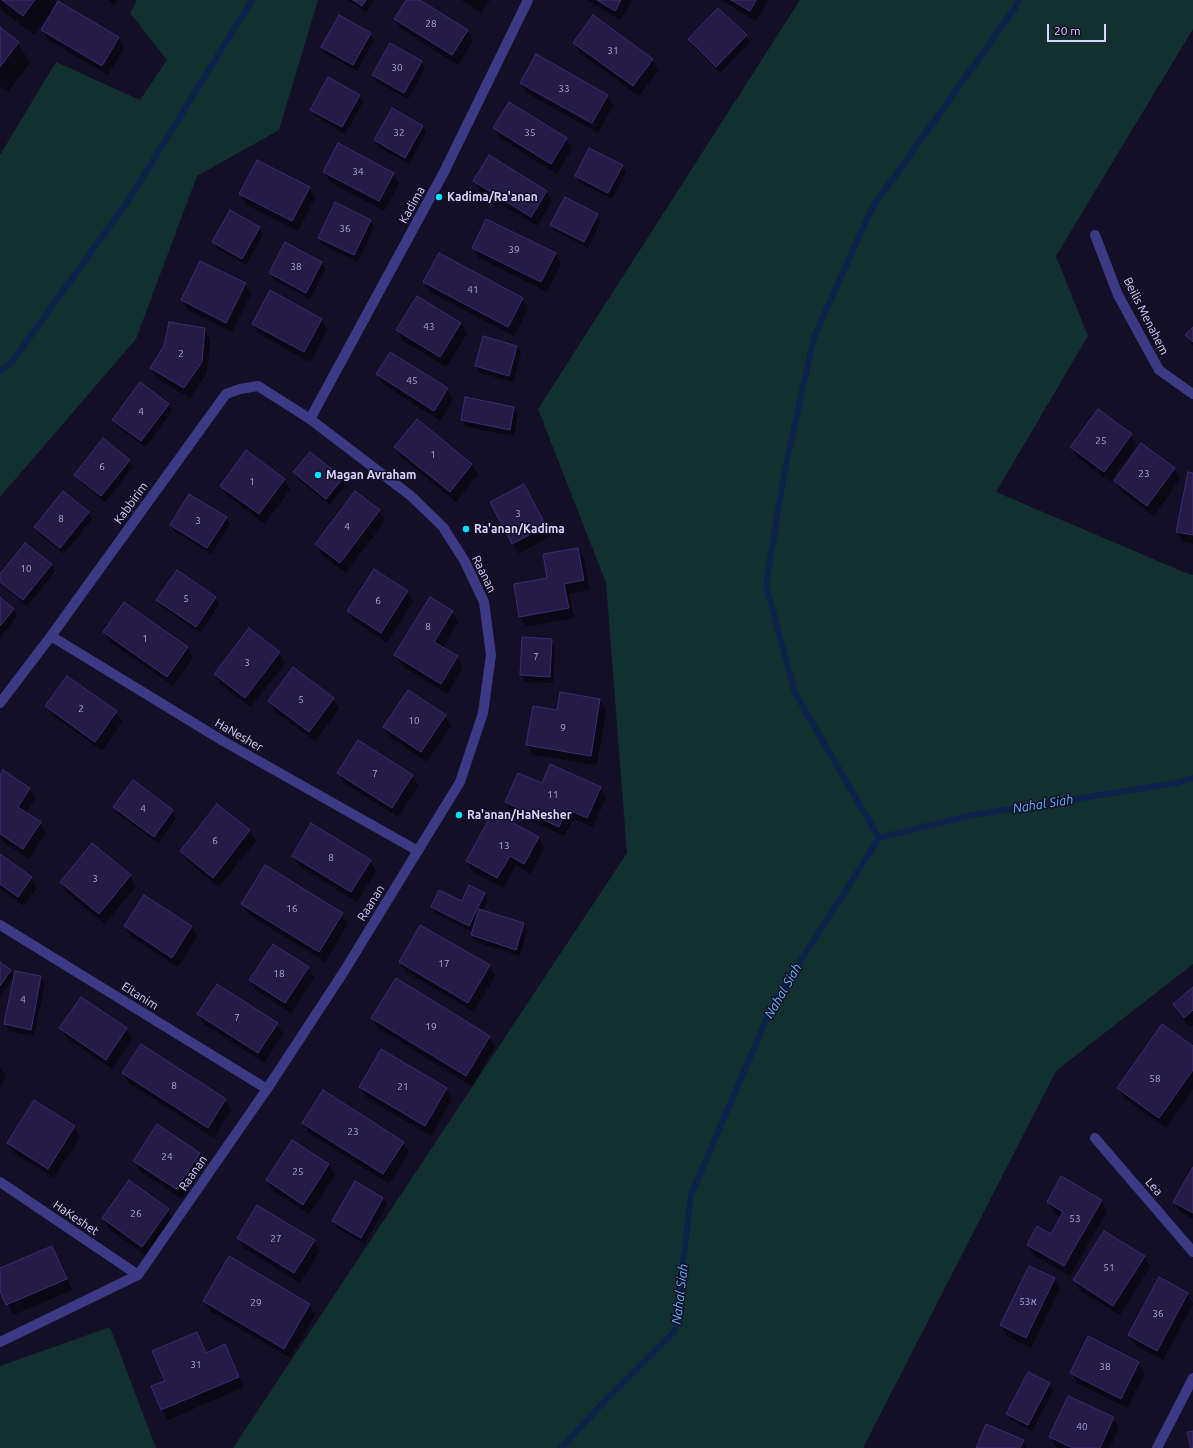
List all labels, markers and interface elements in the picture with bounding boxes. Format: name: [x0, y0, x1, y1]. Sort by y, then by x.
scale bar: [1049, 16, 1108, 42]
house number: 28: [425, 18, 437, 30]
text: 20 m: [1054, 24, 1081, 37]
house number: 31: [607, 45, 619, 57]
house number: 30: [391, 62, 403, 74]
house number: 33: [558, 83, 570, 95]
house number: 32: [393, 127, 405, 139]
house number: 35: [524, 127, 536, 139]
house number: 34: [352, 166, 364, 178]
street label: Kadima: [396, 184, 428, 226]
place label: Kadima/Ra'anan: [447, 190, 538, 204]
marker: Kadima/Ra'anan: [434, 192, 444, 202]
house number: 36: [339, 223, 351, 235]
house number: 39: [508, 244, 520, 256]
house number: 38: [290, 261, 302, 273]
street label: Beilis Menahem: [1120, 275, 1172, 357]
house number: 41: [467, 284, 479, 296]
house number: 43: [423, 321, 435, 333]
house number: 2: [178, 348, 184, 360]
house number: 45: [406, 375, 418, 387]
house number: 4: [138, 406, 144, 418]
house number: 25: [1095, 435, 1107, 447]
house number: 1: [430, 449, 436, 461]
house number: 6: [99, 461, 105, 473]
place label: Magan Avraham: [326, 468, 416, 482]
house number: 23: [1138, 468, 1150, 480]
marker: Magan Avraham: [313, 470, 323, 480]
house number: 1: [249, 476, 255, 488]
street label: Kabbirim: [111, 479, 151, 527]
house number: 3: [515, 508, 521, 520]
house number: 8: [58, 513, 64, 525]
house number: 3: [195, 515, 201, 527]
house number: 4: [344, 521, 350, 533]
place label: Ra'anan/Kadima: [474, 522, 565, 536]
marker: Ra'anan/Kadima: [461, 524, 471, 534]
street label: Raanan: [469, 553, 499, 595]
house number: 10: [20, 563, 32, 575]
house number: 5: [183, 593, 189, 605]
house number: 6: [375, 595, 381, 607]
house number: 8: [425, 621, 431, 633]
house number: 1: [142, 633, 148, 645]
house number: 7: [533, 651, 539, 663]
house number: 3: [244, 657, 250, 669]
house number: 5: [298, 694, 304, 706]
house number: 2: [78, 703, 84, 715]
house number: 10: [408, 715, 420, 727]
street label: HaNesher: [212, 716, 266, 754]
house number: 9: [560, 722, 566, 734]
house number: 7: [372, 768, 378, 780]
house number: 11: [547, 789, 559, 801]
water label: Nahal Siah: [1012, 792, 1074, 816]
house number: 4: [140, 803, 146, 815]
place label: Ra'anan/HaNesher: [467, 808, 572, 822]
marker: Ra'anan/HaNesher: [454, 810, 464, 820]
house number: 6: [212, 835, 218, 847]
house number: 13: [498, 840, 510, 852]
house number: 8: [328, 852, 334, 864]
house number: 3: [92, 873, 98, 885]
street label: Raanan: [354, 882, 388, 924]
house number: 16: [286, 903, 298, 915]
house number: 17: [438, 958, 450, 970]
water label: Nahal Siah: [761, 961, 805, 1021]
house number: 18: [273, 968, 285, 980]
street label: Eitanim: [119, 979, 161, 1013]
house number: 4: [20, 994, 26, 1006]
house number: 7: [234, 1012, 240, 1024]
house number: 19: [425, 1021, 437, 1033]
house number: 58: [1149, 1073, 1161, 1085]
house number: 8: [171, 1080, 177, 1092]
house number: 21: [397, 1081, 409, 1093]
house number: 23: [347, 1126, 359, 1138]
house number: 24: [161, 1151, 173, 1163]
street label: Raanan: [176, 1153, 210, 1193]
house number: 25: [292, 1166, 304, 1178]
street label: Lea: [1142, 1175, 1166, 1199]
street label: HaKeshet: [51, 1198, 101, 1238]
house number: 26: [130, 1208, 142, 1220]
house number: 53: [1069, 1213, 1081, 1225]
house number: 27: [270, 1233, 282, 1245]
house number: 51: [1103, 1262, 1115, 1274]
water label: Nahal Siah: [669, 1263, 691, 1325]
house number: 53א: [1019, 1296, 1037, 1308]
house number: 29: [250, 1297, 262, 1309]
house number: 36: [1152, 1308, 1164, 1320]
house number: 31: [190, 1359, 202, 1371]
house number: 38: [1099, 1361, 1111, 1373]
house number: 40: [1076, 1421, 1088, 1433]

